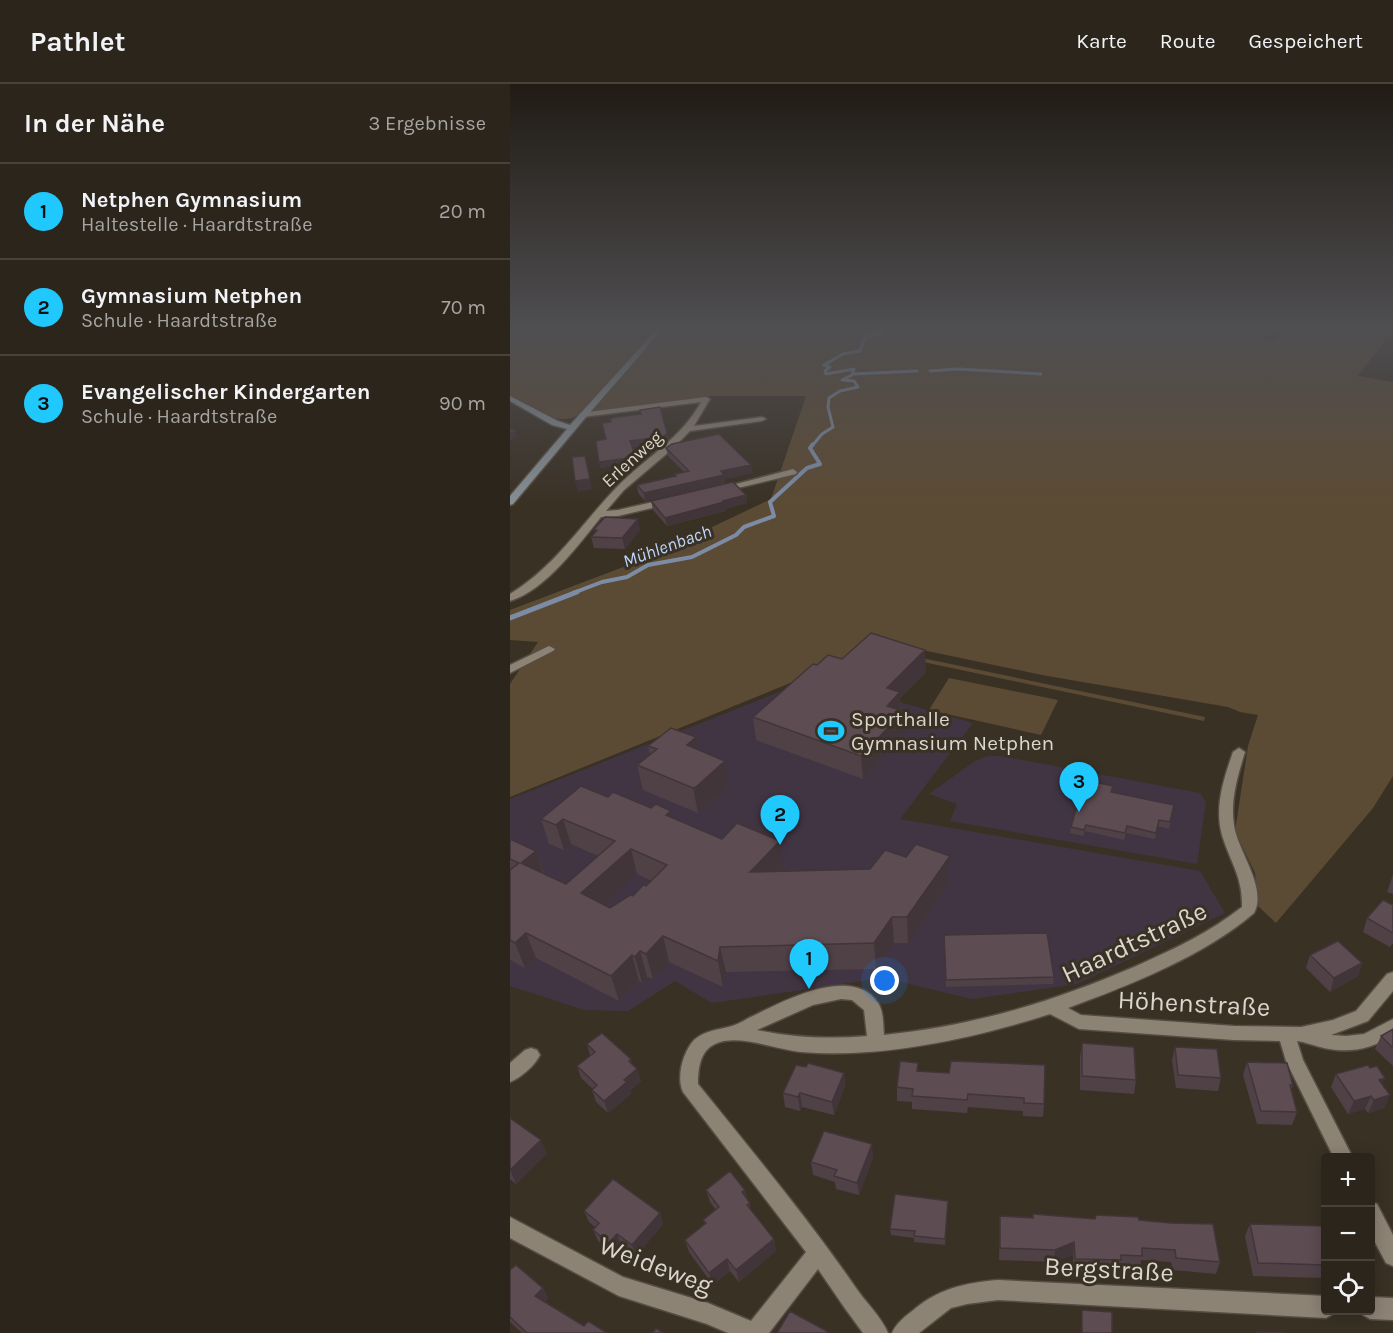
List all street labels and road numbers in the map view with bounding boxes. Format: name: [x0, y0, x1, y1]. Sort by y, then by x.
street label: Erlenweg: [597, 426, 667, 492]
street label: Haardtstraße: [1056, 895, 1212, 990]
street label: Höhenstraße: [1117, 984, 1271, 1023]
street label: Weideweg: [595, 1230, 717, 1301]
street label: Bergstraße: [1043, 1251, 1175, 1288]

